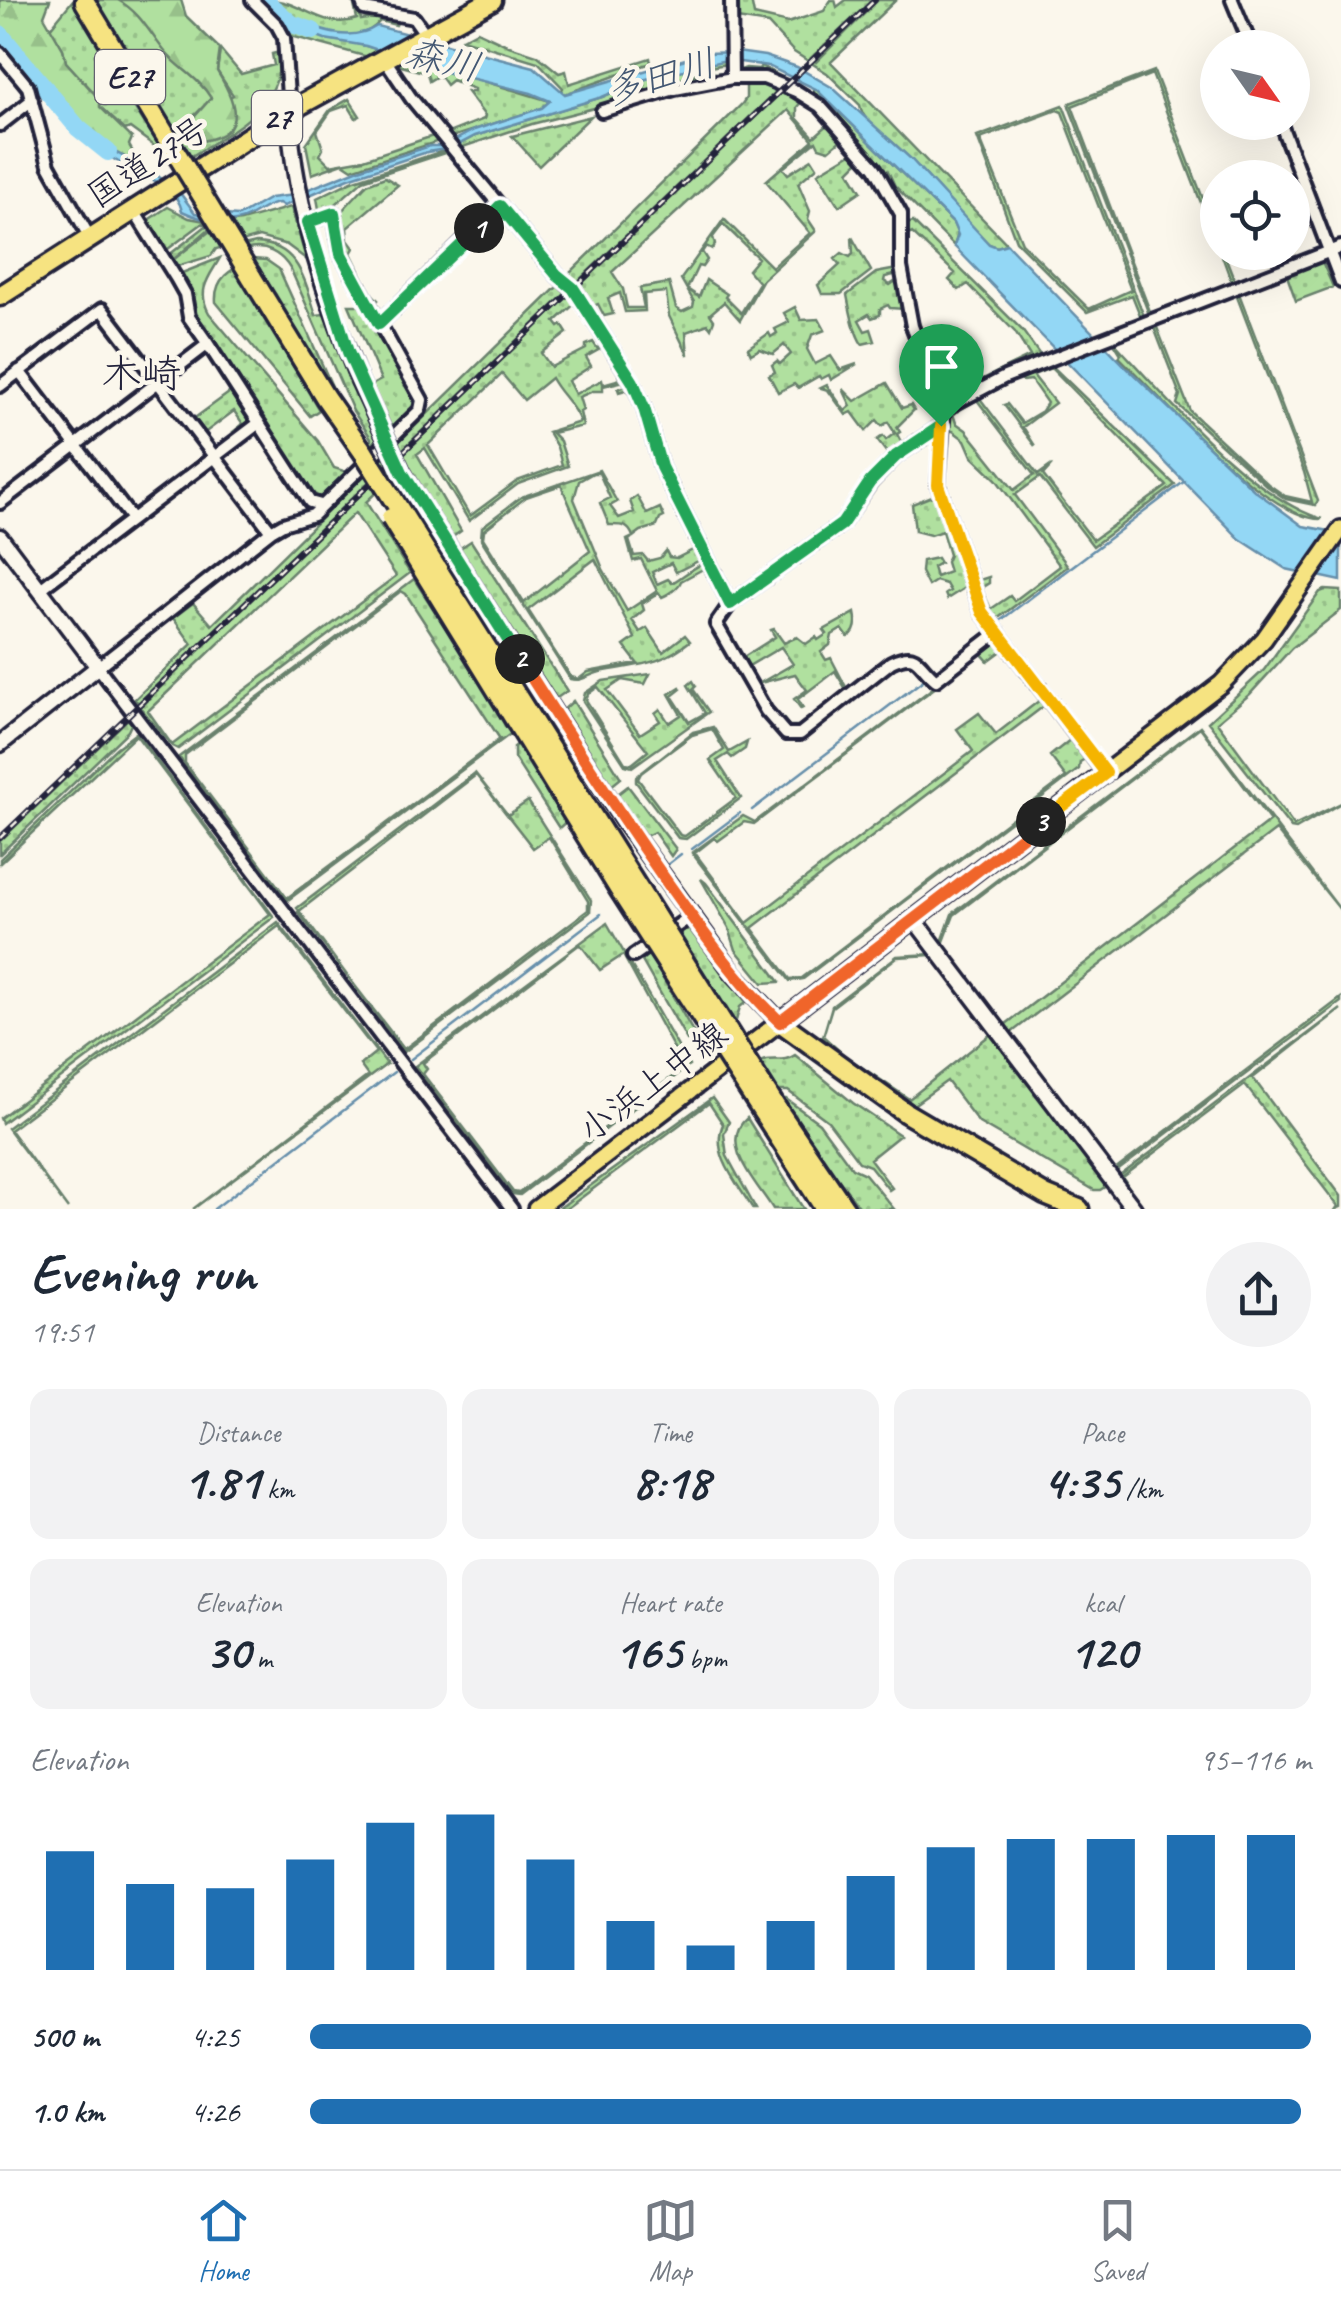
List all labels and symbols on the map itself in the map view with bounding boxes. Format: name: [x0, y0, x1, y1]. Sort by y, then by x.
water label: 森川: [401, 29, 485, 91]
north arrow: [1200, 30, 1310, 140]
water label: 多田川: [599, 39, 721, 115]
road number: E27: [95, 50, 165, 104]
road number: 27: [252, 91, 302, 145]
street label: 国道27号: [78, 106, 218, 218]
pin: 1: [454, 203, 504, 253]
pin: [899, 324, 984, 427]
district label: 木崎: [101, 349, 181, 399]
pin: 2: [495, 634, 545, 684]
pin: 3: [1016, 797, 1066, 847]
street label: 小浜上中線: [570, 1011, 736, 1153]

